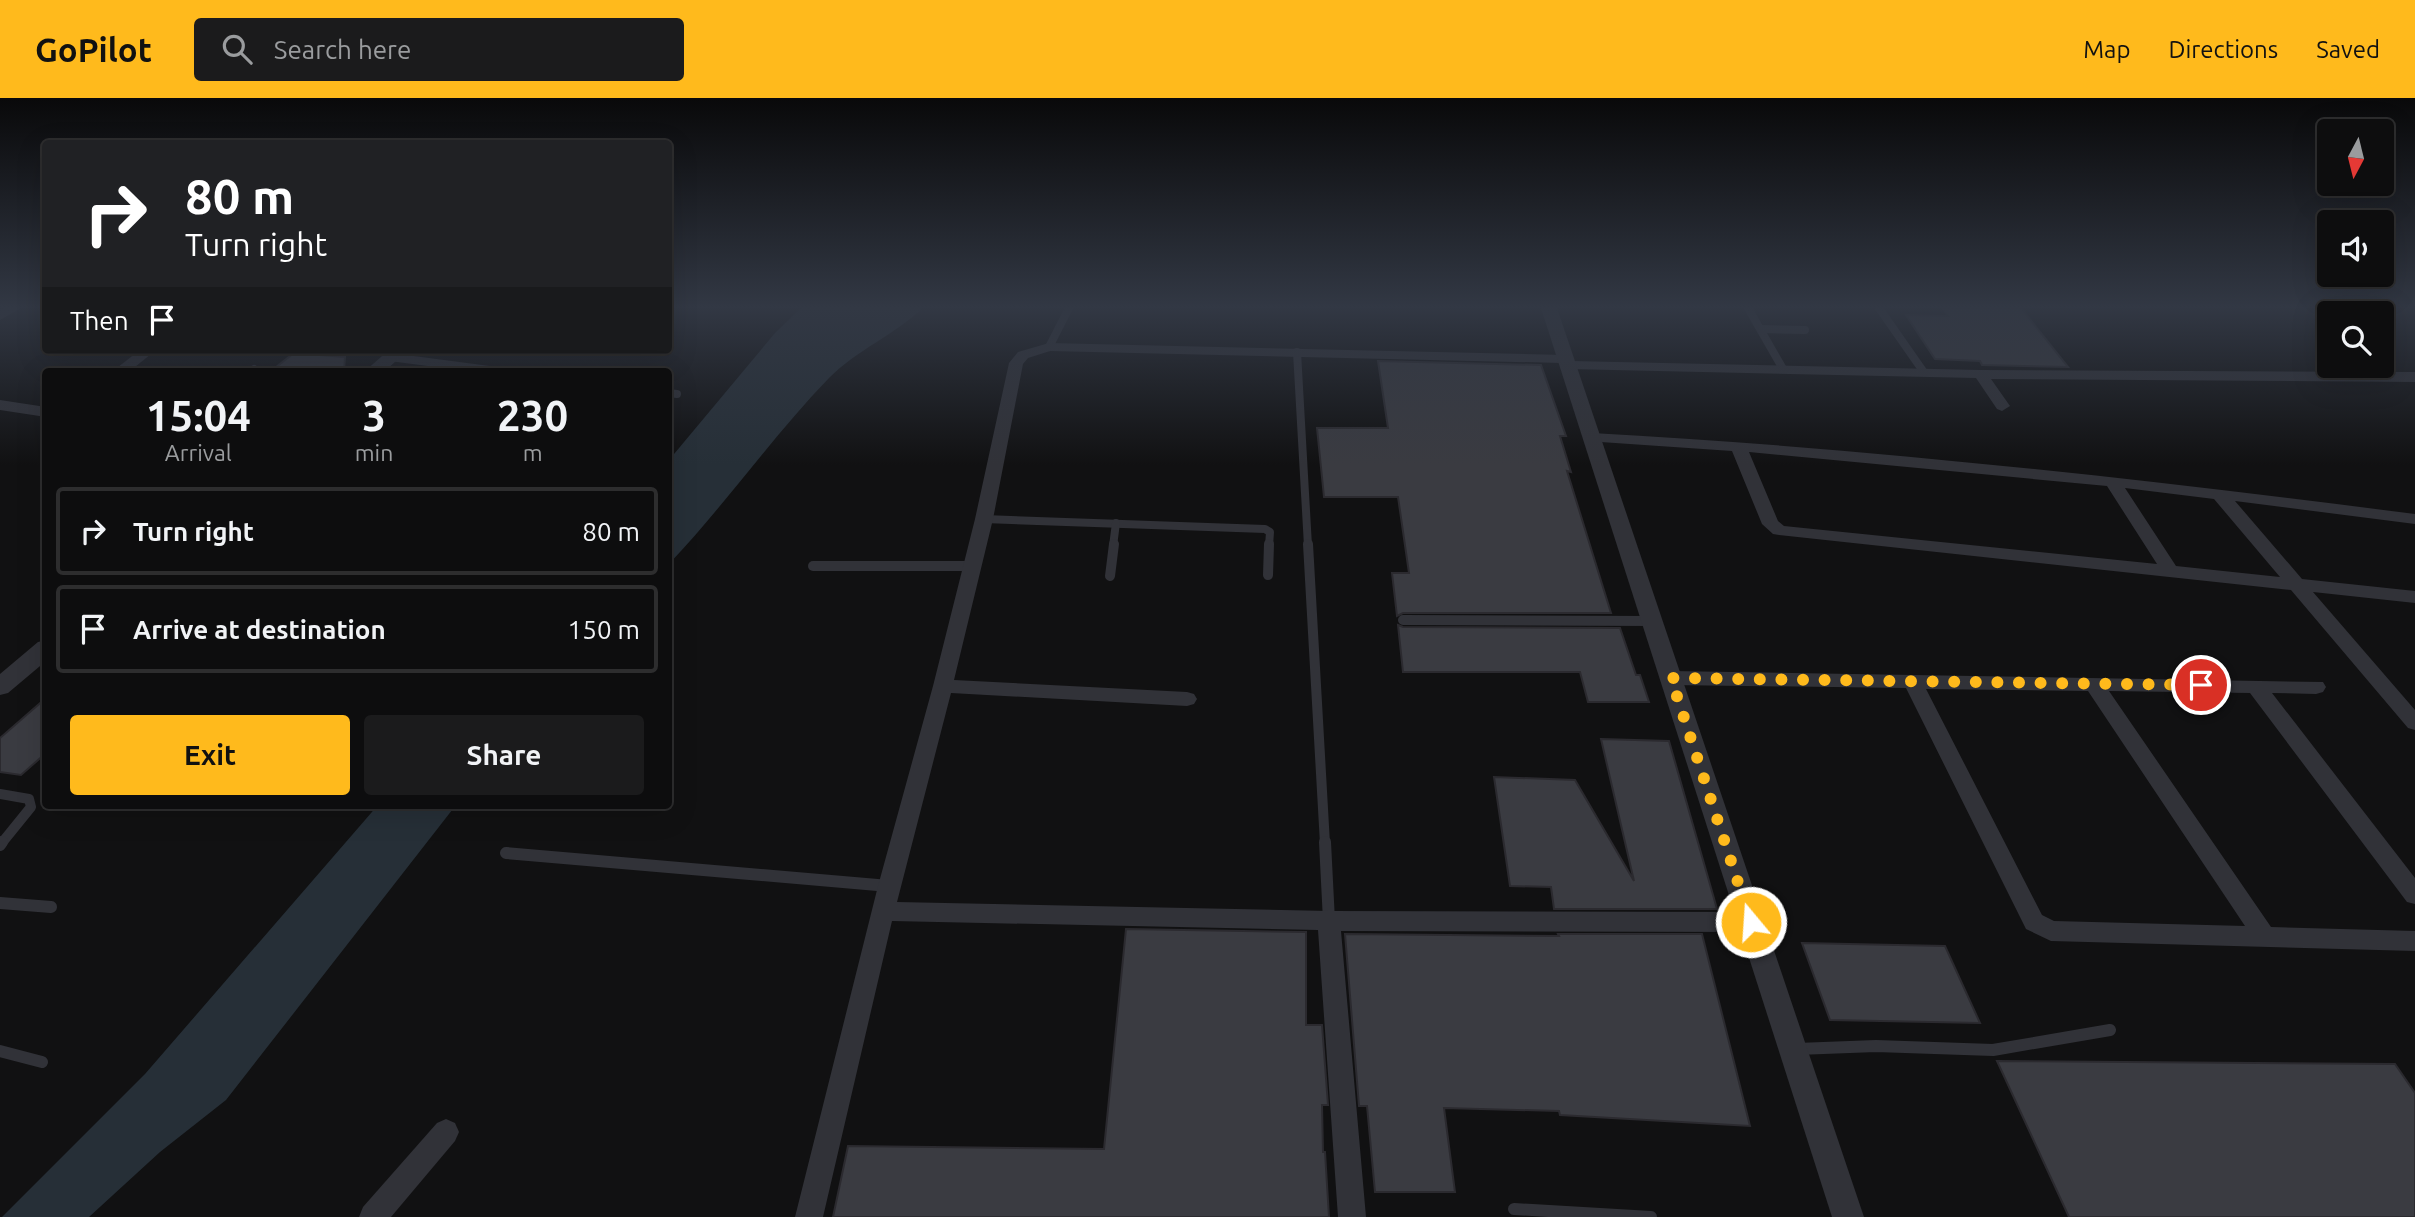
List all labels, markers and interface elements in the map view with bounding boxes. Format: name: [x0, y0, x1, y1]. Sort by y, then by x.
search box: [194, 18, 684, 81]
icon: search: [218, 30, 256, 68]
text: GoPilot: [35, 31, 152, 68]
text: Search here: [274, 35, 411, 64]
text: Map: [2083, 36, 2130, 63]
text: Directions: [2168, 36, 2278, 63]
text: Saved: [2316, 36, 2380, 63]
north arrow: [2317, 119, 2394, 196]
map controls: [2317, 119, 2394, 378]
icon: right: [70, 168, 161, 259]
text: 80 m: [185, 168, 294, 223]
button: sound: [2317, 210, 2394, 287]
text: Turn right: [185, 226, 327, 262]
icon: arrive: [143, 301, 181, 339]
button: search: [2317, 301, 2394, 378]
text: Then: [70, 306, 129, 335]
text: 15:04: [146, 392, 251, 439]
text: 3: [362, 392, 386, 439]
text: 230: [497, 392, 568, 439]
text: Arrival: [165, 440, 232, 465]
text: min: [355, 440, 393, 465]
text: m: [523, 440, 543, 465]
icon: right: [74, 512, 112, 550]
text: Turn right: [133, 517, 254, 546]
text: 80 m: [582, 517, 640, 546]
icon: arrive: [74, 610, 112, 648]
text: Arrive at destination: [133, 615, 386, 644]
text: 150 m: [568, 615, 640, 644]
pin: [2171, 655, 2231, 715]
icon: arrive: [2182, 666, 2220, 704]
button: Exit: [70, 715, 350, 795]
button: Share: [364, 715, 644, 795]
position arrow: [1714, 885, 1788, 959]

